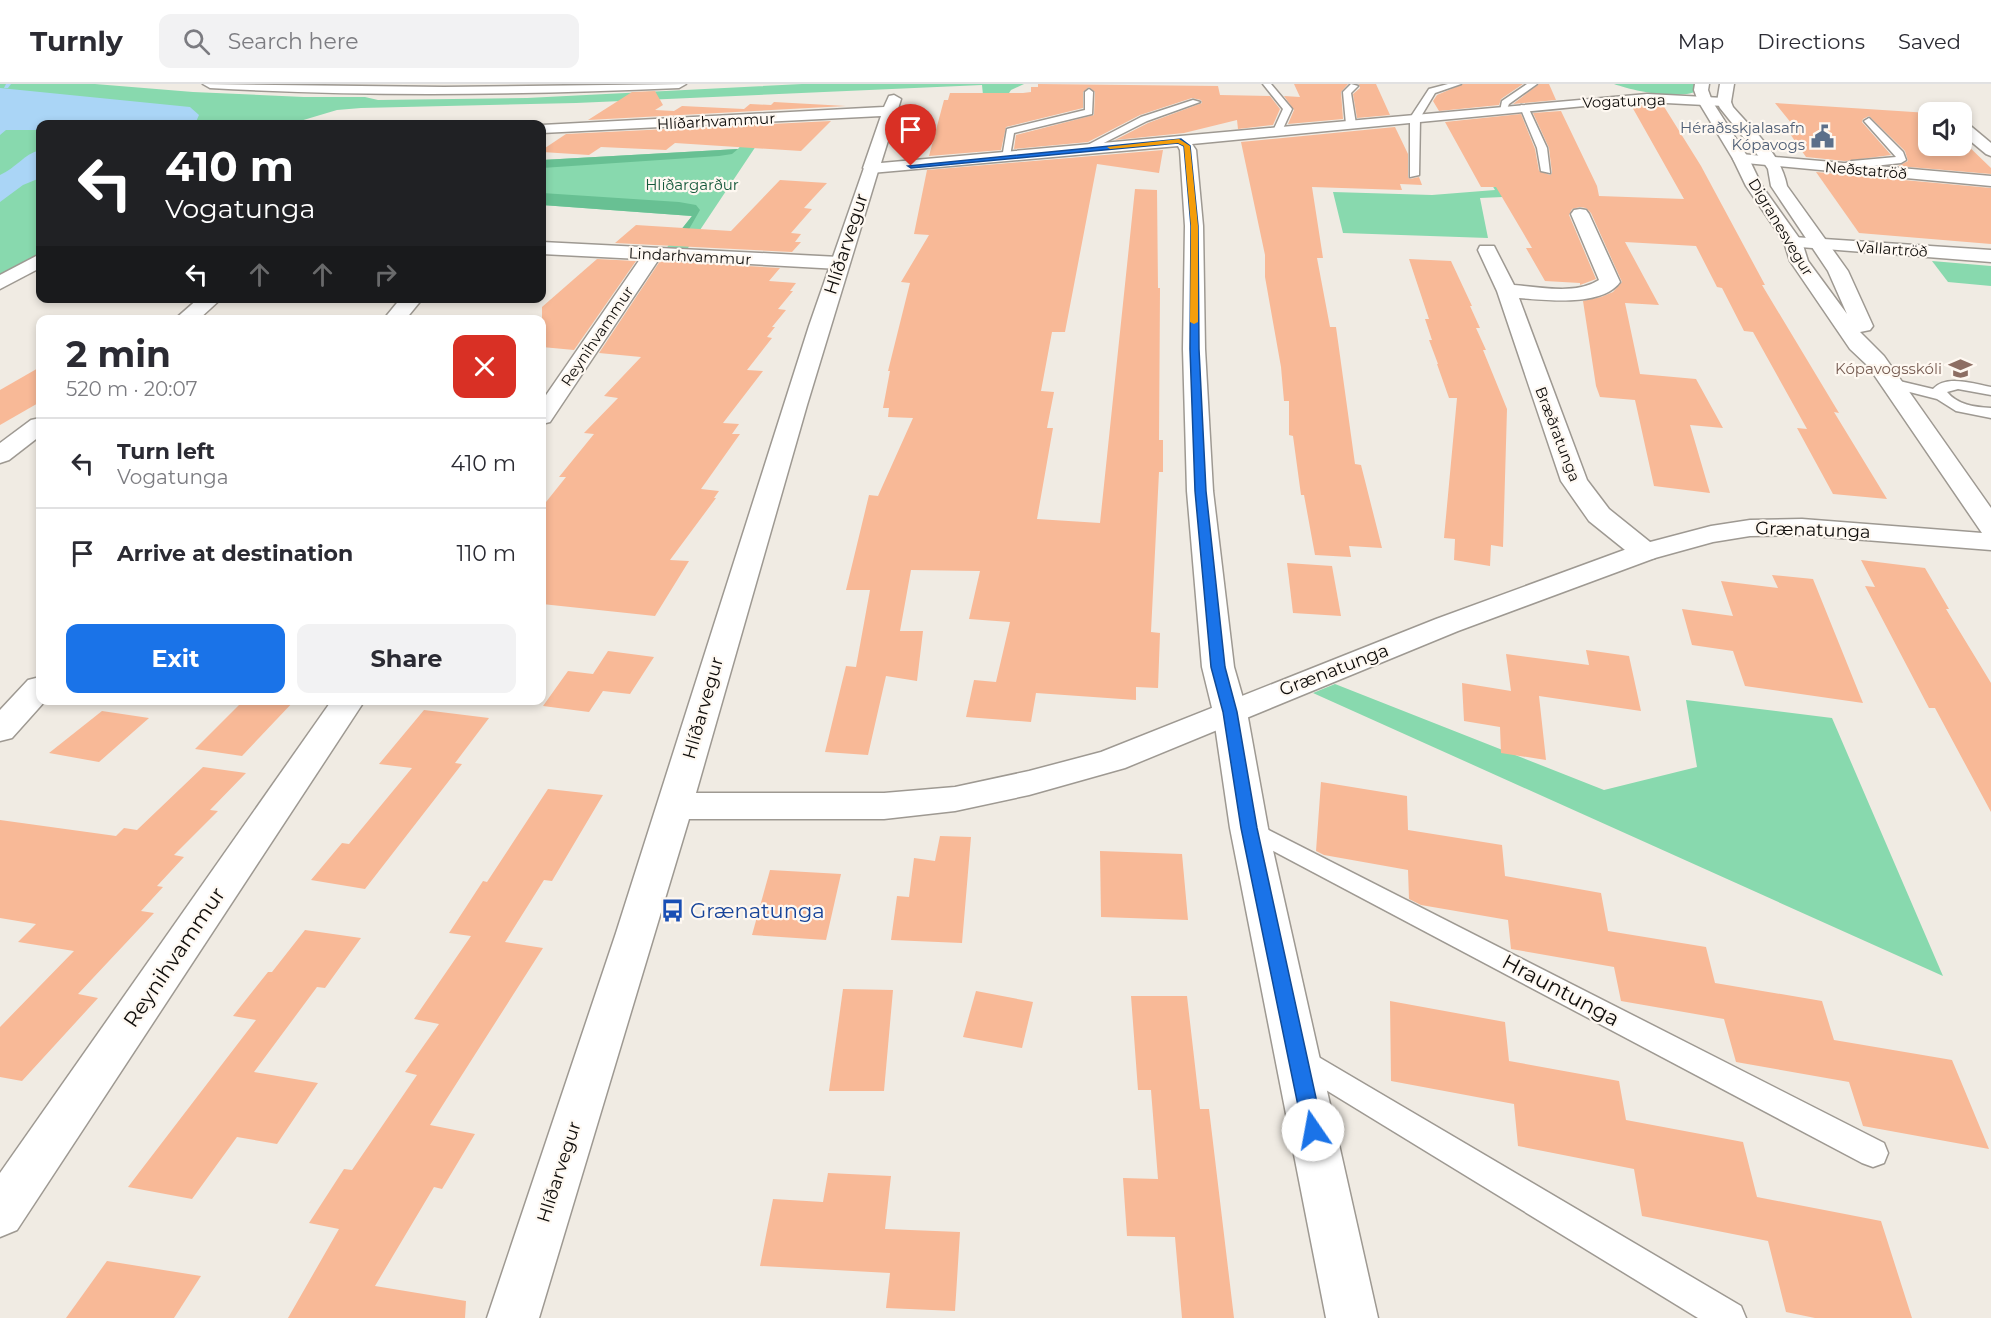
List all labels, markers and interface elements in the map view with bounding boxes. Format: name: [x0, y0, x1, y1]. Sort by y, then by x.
search box: [159, 14, 579, 68]
text: Turnly: [30, 24, 123, 58]
icon: search: [180, 25, 213, 58]
text: Search here: [228, 28, 359, 55]
text: Map: [1678, 29, 1724, 54]
text: Directions: [1757, 29, 1865, 54]
text: Saved: [1898, 29, 1961, 54]
street label: Vogatunga: [1582, 90, 1666, 112]
map controls: [1918, 102, 1972, 156]
button: sound: [1918, 102, 1972, 156]
pin: [885, 104, 936, 166]
street label: Hlíðarhvammur: [656, 108, 776, 134]
icon: arrive: [894, 113, 927, 146]
place label: Héraðsskjalasafn Kópavogs: [1680, 118, 1805, 154]
public building icon: Héraðsskjalasafn Kópavogs: [1810, 123, 1836, 149]
text: 410 m: [165, 140, 294, 192]
icon: left: [66, 144, 144, 222]
street label: Neðstatröð: [1824, 157, 1908, 183]
park label: Hlíðargarður: [645, 175, 739, 194]
street label: Digranesvegur: [1744, 175, 1818, 279]
street label: Hlíðarvegur: [819, 191, 873, 297]
text: Vogatunga: [165, 192, 316, 225]
street label: Vallartröð: [1856, 237, 1929, 261]
street label: Lindarhvammur: [628, 243, 752, 269]
icon: left: [180, 258, 213, 291]
icon: ahead: [243, 258, 276, 291]
icon: ahead: [306, 258, 339, 291]
icon: right: [369, 258, 402, 291]
street label: Reynihvammur: [556, 282, 638, 390]
text: 2 min: [66, 332, 171, 376]
button: close: [453, 335, 516, 398]
school or university icon: Kópavogsskóli: [1947, 355, 1973, 381]
place label: Kópavogsskóli: [1835, 359, 1942, 378]
text: 520 m · 20:07: [66, 377, 197, 401]
street label: Bræðratunga: [1531, 384, 1585, 484]
text: Turn left: [117, 438, 215, 465]
icon: left: [66, 447, 99, 480]
text: 410 m: [450, 450, 516, 477]
text: Vogatunga: [117, 465, 228, 489]
street label: Grænatunga: [1755, 517, 1871, 543]
icon: arrive: [66, 537, 99, 570]
text: Arrive at destination: [117, 540, 353, 567]
text: 110 m: [456, 540, 516, 567]
button: Exit: [66, 624, 285, 693]
button: Share: [297, 624, 516, 693]
street label: Grænatunga: [1276, 639, 1392, 701]
street label: Hlíðarvegur: [678, 654, 728, 762]
street label: Reynihvammur: [118, 882, 230, 1032]
bus stop icon: Grænatunga: [659, 897, 685, 923]
place label: Grænatunga: [690, 898, 825, 923]
street label: Hrauntunga: [1498, 949, 1624, 1031]
position arrow: [1281, 1098, 1345, 1162]
street label: Hlíðarvegur: [532, 1119, 586, 1225]

